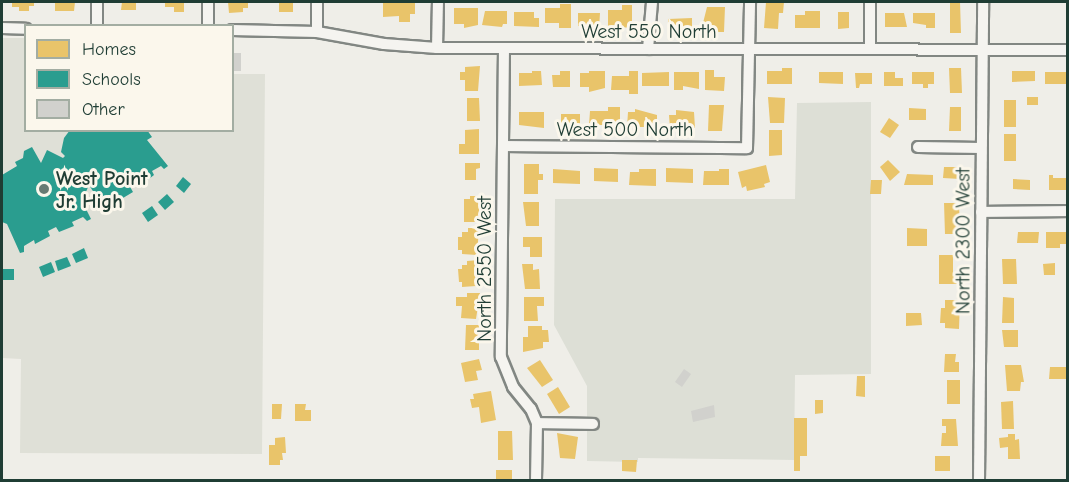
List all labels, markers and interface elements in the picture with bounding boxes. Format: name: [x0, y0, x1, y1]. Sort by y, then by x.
street label: West 550 North: [581, 19, 717, 43]
legend: [24, 24, 234, 132]
text: Homes: [82, 39, 136, 60]
text: Schools: [82, 69, 141, 90]
text: Other: [82, 99, 125, 120]
street label: West 500 North: [557, 117, 693, 141]
place label: West Point Jr. High: [56, 166, 148, 213]
street label: North 2300 West: [951, 168, 975, 314]
marker: West Point Jr. High: [37, 182, 51, 196]
street label: North 2550 West: [472, 196, 496, 342]

